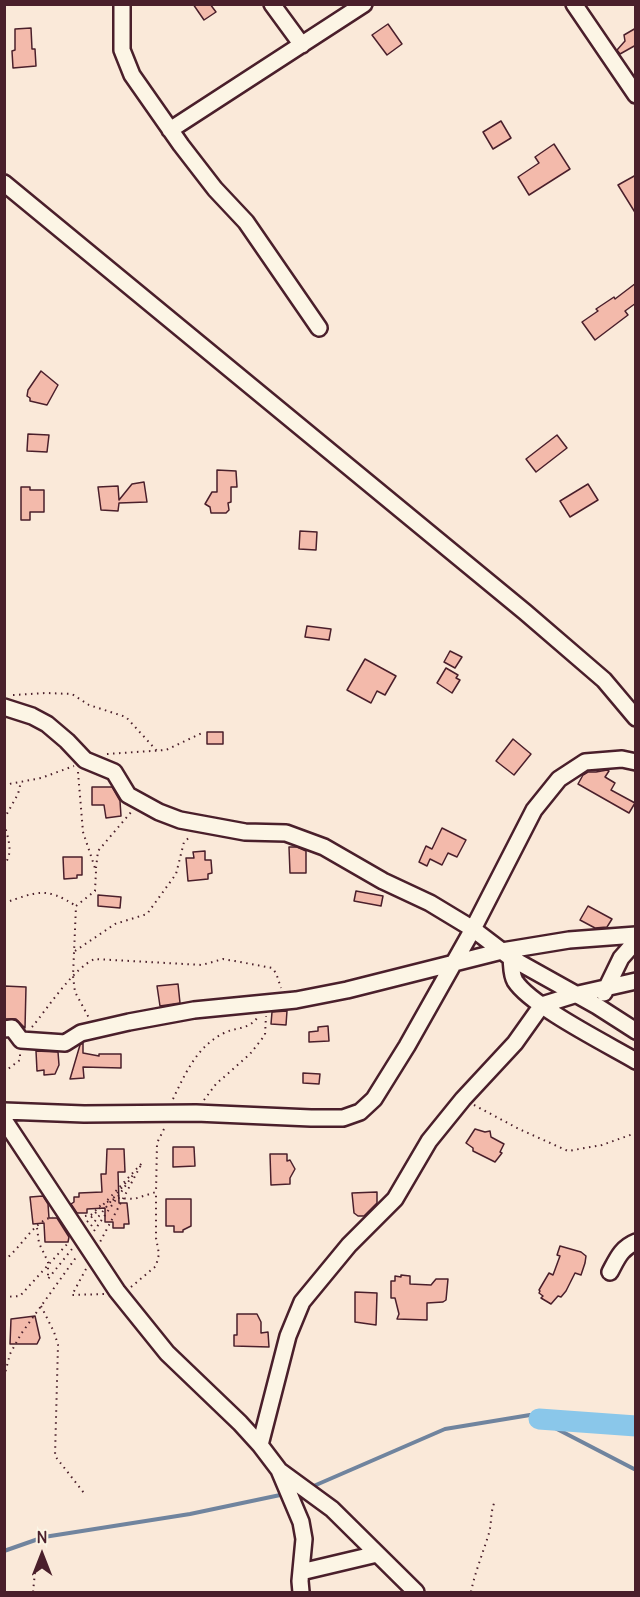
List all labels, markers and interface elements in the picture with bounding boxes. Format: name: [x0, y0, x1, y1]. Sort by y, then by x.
north arrow: [12, 1525, 72, 1585]
text: N: [36, 1527, 48, 1547]

